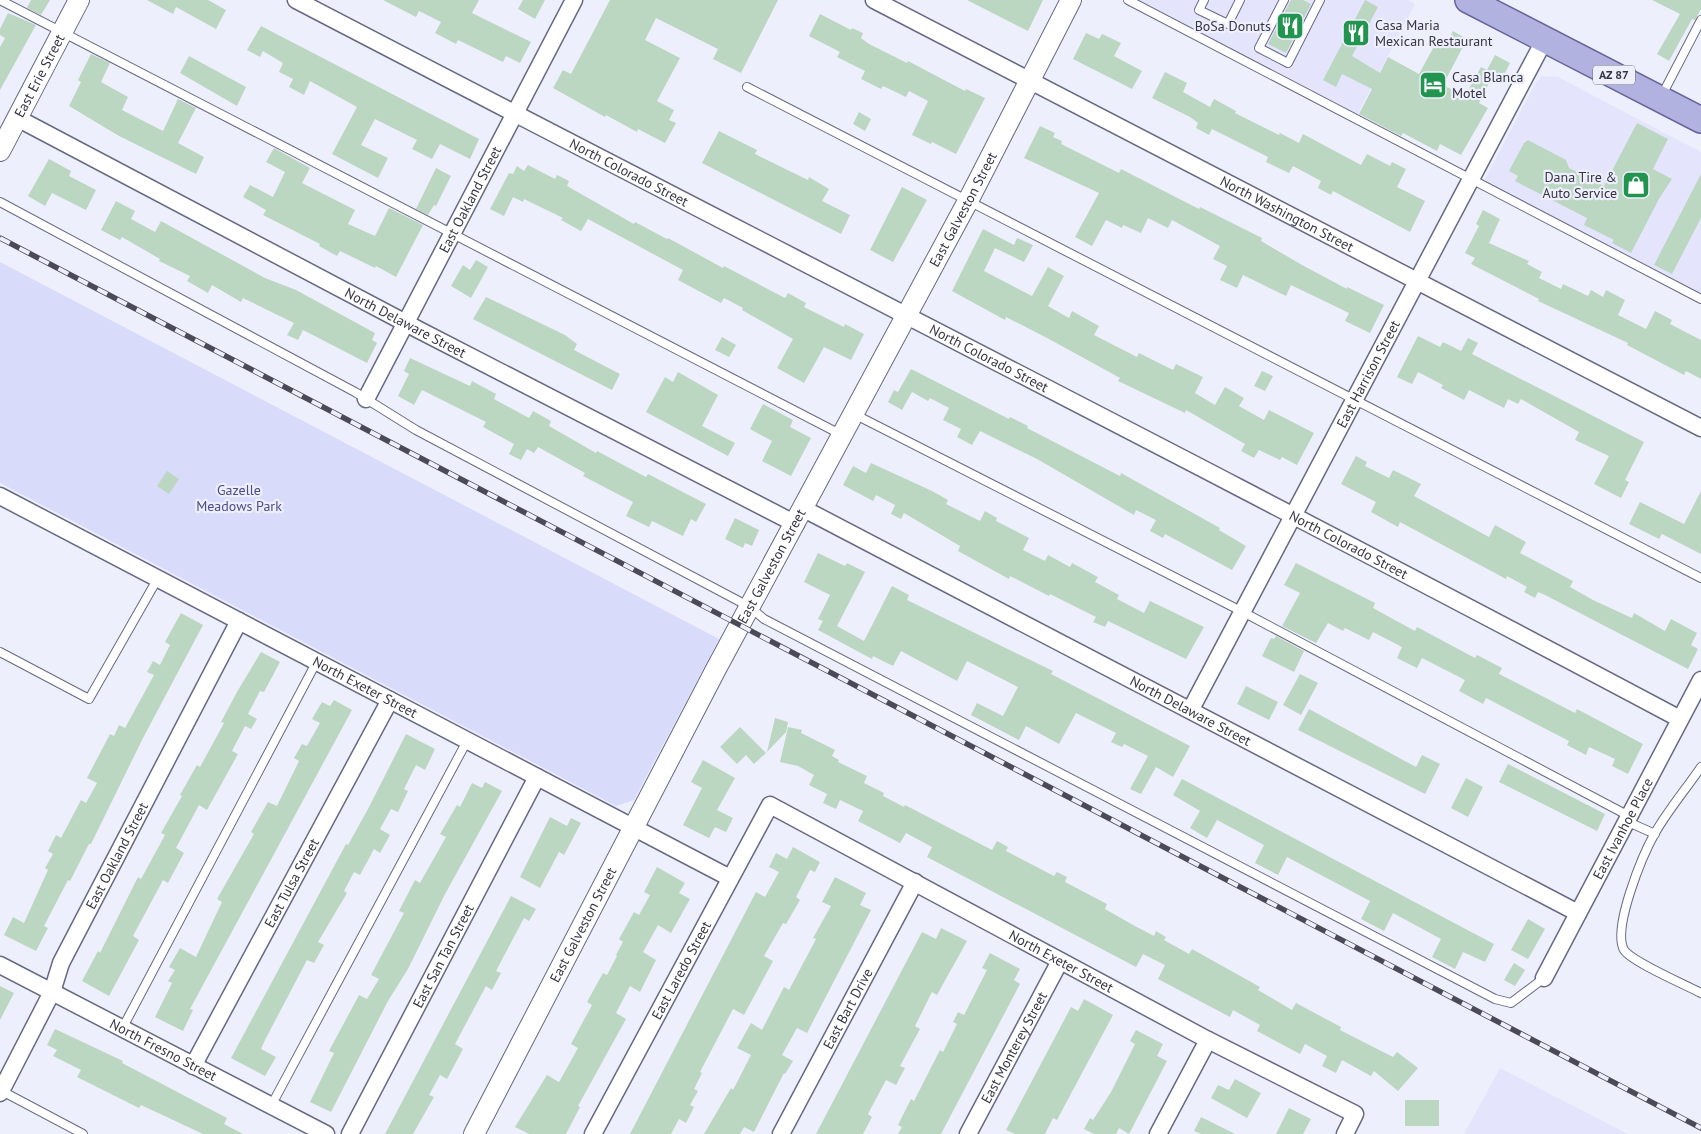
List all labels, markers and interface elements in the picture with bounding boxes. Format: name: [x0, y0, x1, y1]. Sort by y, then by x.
restaurant icon: BoSa Donuts: [1275, 11, 1305, 41]
place label: Casa Maria Mexican Restaurant: [1375, 16, 1493, 50]
place label: BoSa Donuts: [1195, 17, 1271, 35]
restaurant icon: Casa Maria Mexican Restaurant: [1341, 18, 1371, 48]
street label: East Erie Street: [10, 31, 69, 120]
road number: AZ 87: [1593, 66, 1635, 84]
place label: Casa Blanca Motel: [1452, 68, 1523, 102]
hotel icon: Casa Blanca Motel: [1418, 70, 1448, 100]
street label: North Colorado Street: [567, 134, 692, 211]
street label: East Oakland Street: [435, 143, 505, 256]
street label: East Galveston Street: [925, 149, 1001, 270]
place label: Dana Tire & Auto Service: [1543, 168, 1617, 202]
shop icon: Dana Tire & Auto Service: [1621, 170, 1651, 200]
street label: North Washington Street: [1217, 172, 1357, 256]
street label: North Delaware Street: [342, 283, 469, 362]
street label: East Harrison Street: [1332, 317, 1404, 431]
street label: North Colorado Street: [926, 320, 1052, 396]
park label: Gazelle Meadows Park: [196, 481, 282, 515]
street label: East Galveston Street: [733, 506, 810, 627]
street label: North Colorado Street: [1286, 506, 1411, 583]
street label: North Exeter Street: [310, 652, 421, 722]
street label: North Delaware Street: [1127, 672, 1254, 750]
street label: East Ivanhoe Place: [1589, 775, 1657, 882]
street label: East Oakland Street: [82, 799, 152, 912]
street label: East Tulsa Street: [260, 835, 323, 931]
street label: East Galveston Street: [546, 864, 620, 985]
street label: East San Tan Street: [409, 901, 478, 1011]
street label: East Laredo Street: [647, 918, 715, 1023]
street label: North Exeter Street: [1006, 926, 1117, 997]
street label: East Bart Drive: [819, 965, 877, 1052]
street label: East Monterey Street: [977, 988, 1051, 1106]
street label: North Fresno Street: [107, 1015, 220, 1085]

